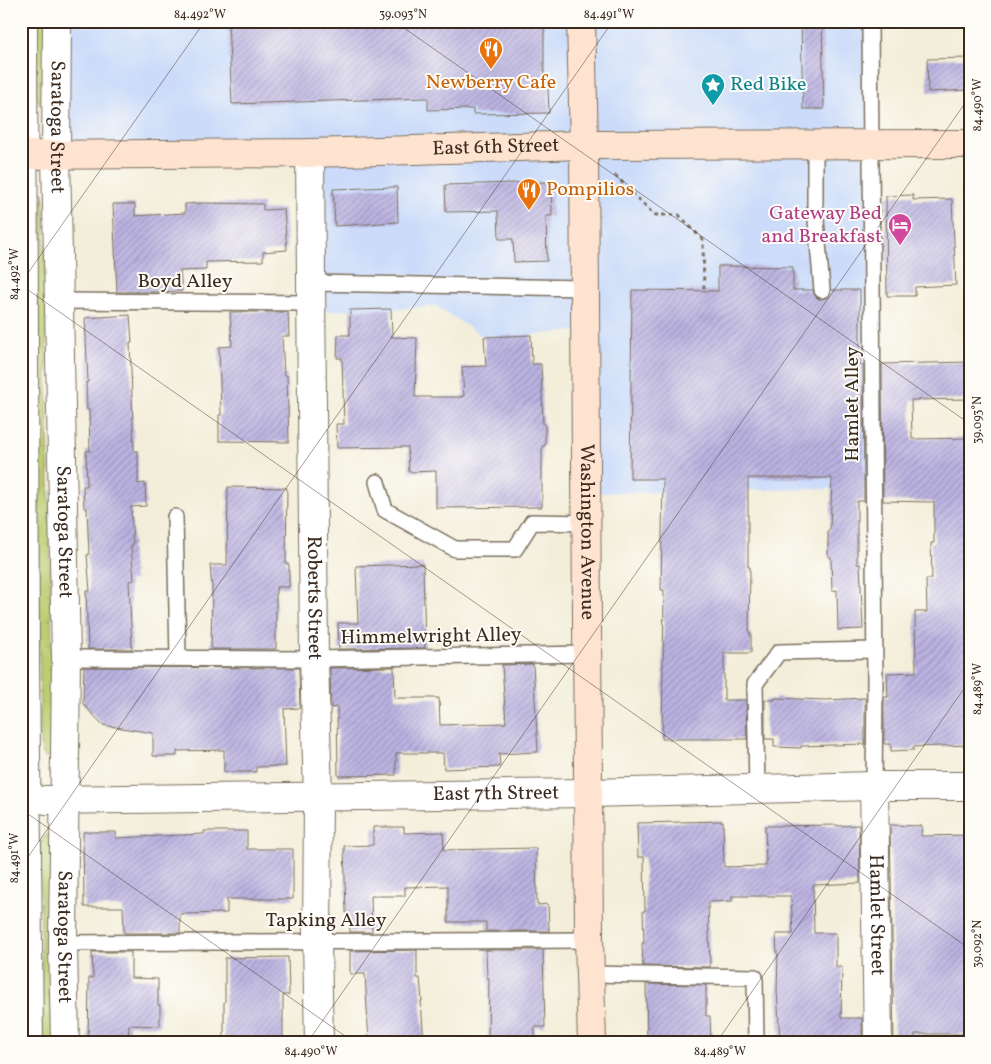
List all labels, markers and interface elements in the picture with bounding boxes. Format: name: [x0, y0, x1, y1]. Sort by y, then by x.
text: 84.492°W: [174, 7, 226, 23]
text: 39.093°N: [379, 7, 427, 23]
text: 84.491°W: [584, 7, 634, 23]
restaurant icon: Newberry Cafe: [478, 36, 504, 70]
street label: Saratoga Street: [42, 60, 71, 194]
place label: Newberry Cafe: [426, 69, 556, 97]
place label: Red Bike: [730, 71, 807, 99]
place icon: Red Bike: [700, 72, 726, 106]
text: 84.490°W: [970, 78, 986, 132]
street label: East 6th Street: [432, 132, 560, 163]
place label: Pompilios: [546, 176, 634, 204]
restaurant icon: Pompilios: [516, 177, 542, 211]
place label: Gateway Bed and Breakfast: [761, 200, 882, 251]
hotel icon: Gateway Bed and Breakfast: [887, 212, 913, 246]
text: 84.492°W: [7, 248, 23, 300]
street label: Boyd Alley: [138, 268, 233, 296]
street label: Hamlet Alley: [839, 346, 867, 462]
text: 39.093°N: [970, 396, 986, 444]
street label: Washington Avenue: [572, 444, 601, 620]
street label: Saratoga Street: [48, 465, 79, 599]
street label: Roberts Street: [299, 536, 328, 660]
street label: Himmelwright Alley: [340, 621, 522, 653]
text: 84.489°W: [970, 663, 986, 715]
street label: East 7th Street: [432, 779, 559, 809]
text: 84.491°W: [7, 833, 23, 883]
street label: Hamlet Street: [861, 854, 891, 976]
street label: Saratoga Street: [49, 870, 78, 1004]
street label: Tapking Alley: [266, 907, 387, 935]
text: 39.092°N: [970, 920, 986, 968]
text: 84.490°W: [284, 1044, 338, 1060]
text: 84.489°W: [694, 1044, 746, 1060]

